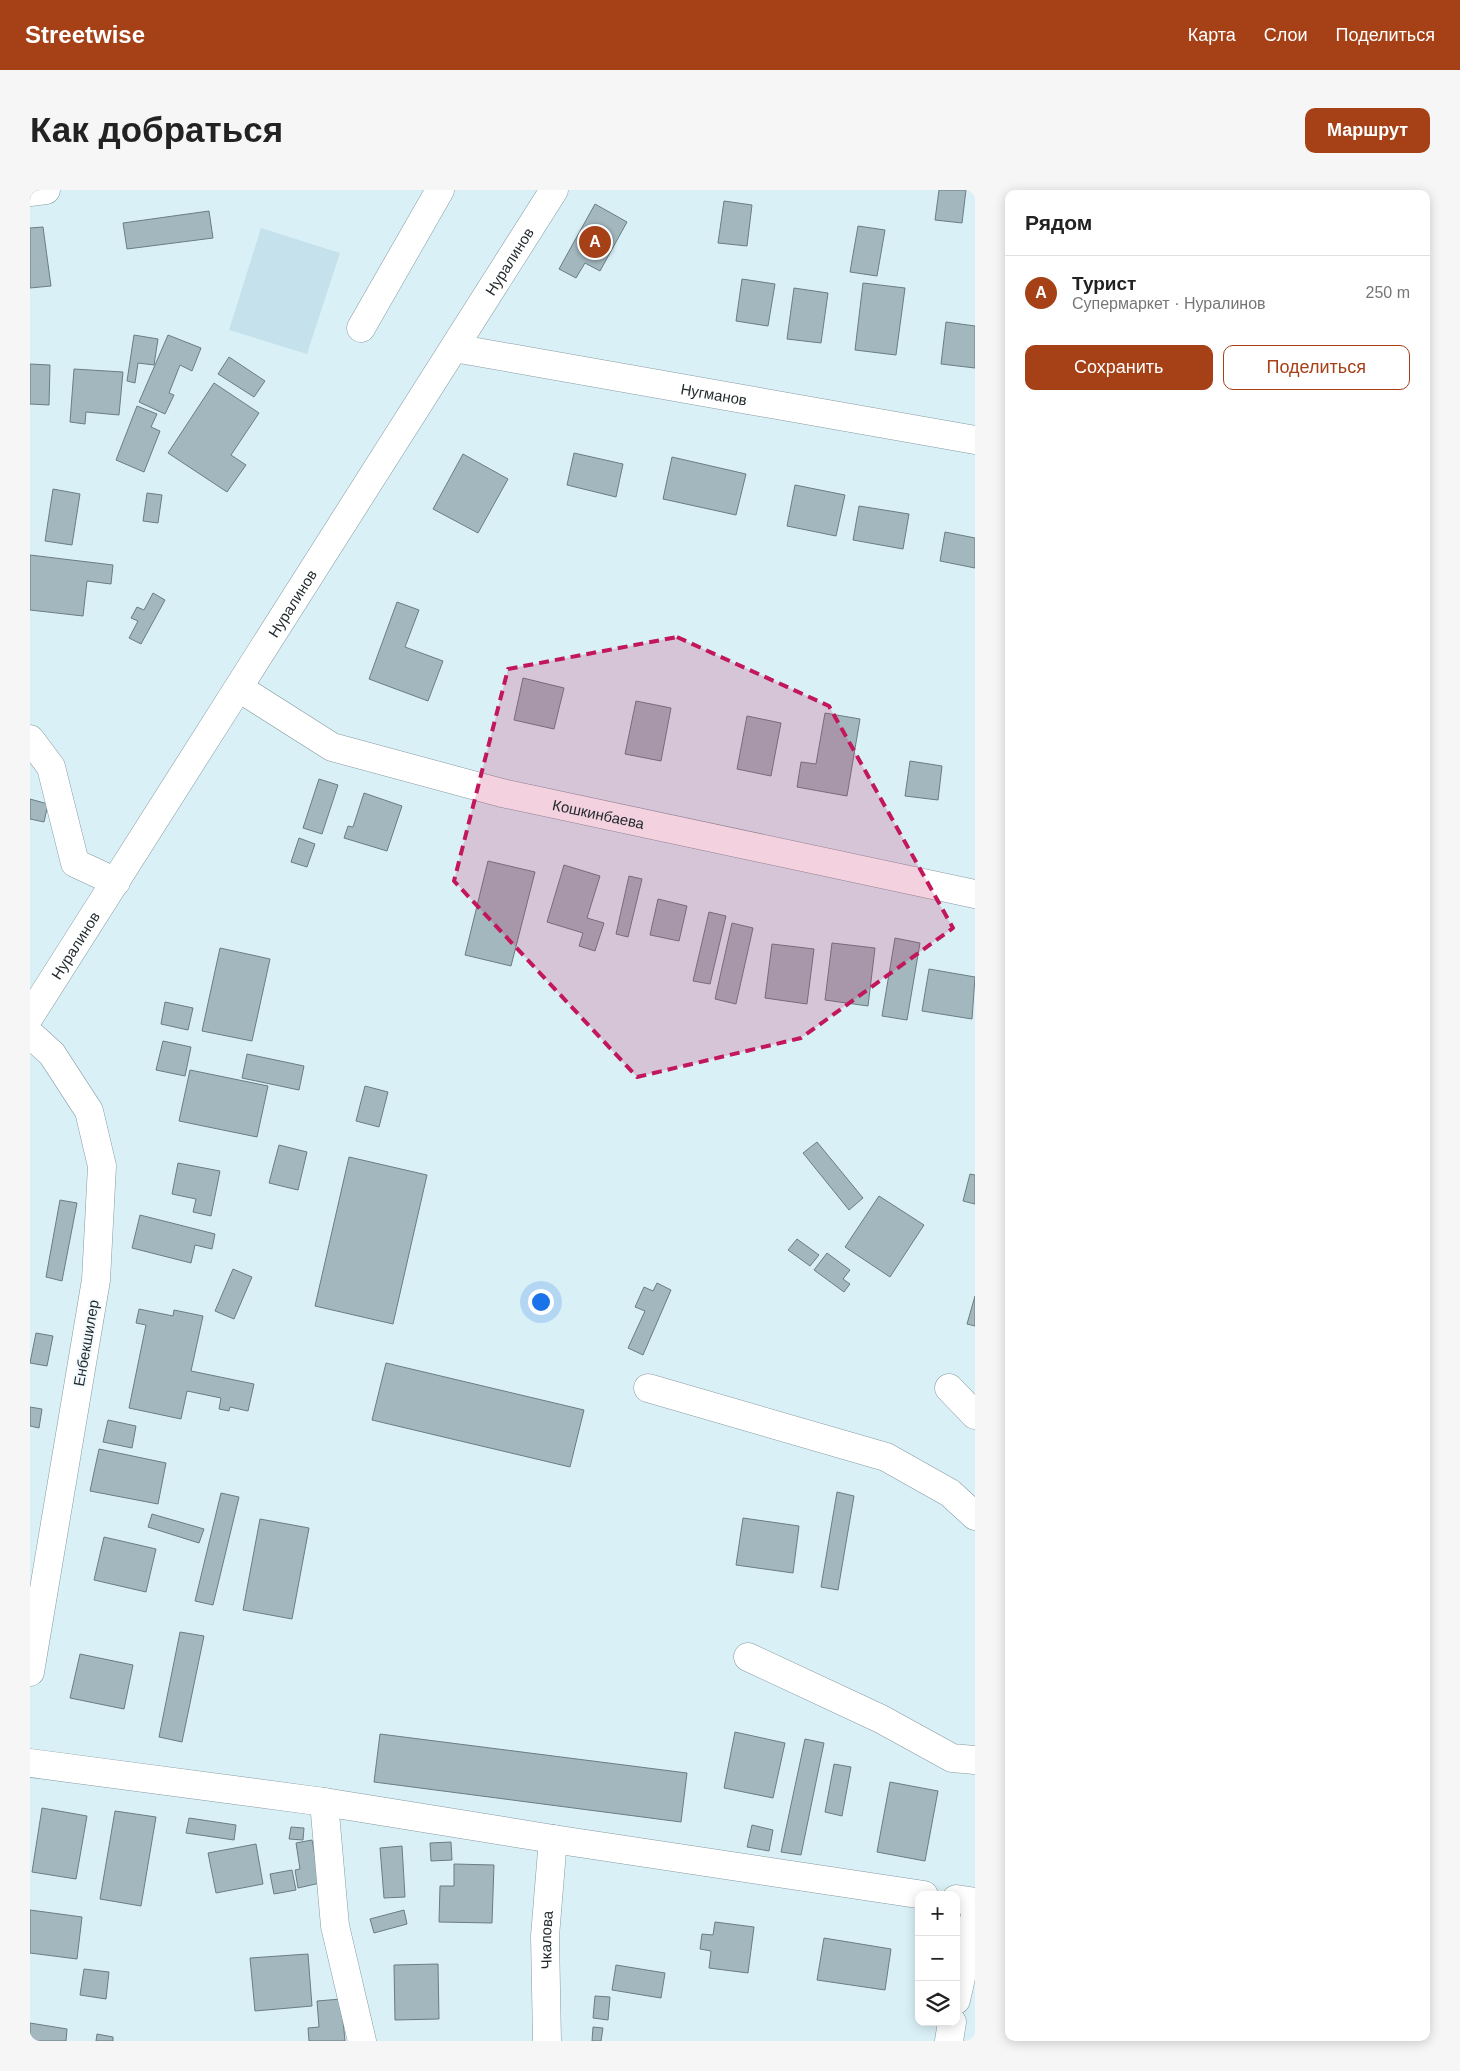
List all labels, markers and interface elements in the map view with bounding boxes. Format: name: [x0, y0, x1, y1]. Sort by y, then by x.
text: Streetwise: [25, 21, 145, 48]
text: Карта: [1188, 25, 1236, 45]
text: Слои: [1264, 25, 1308, 45]
text: Поделиться: [1336, 25, 1435, 45]
button: Маршрут: [1305, 108, 1430, 153]
text: Как добраться: [30, 110, 283, 149]
text: Рядом: [1025, 211, 1092, 234]
pin: A: [579, 223, 611, 261]
street label: Нуралинов: [481, 224, 537, 298]
text: Турист: [1072, 273, 1136, 294]
text: A: [1035, 284, 1047, 301]
text: 250 m: [1366, 284, 1410, 301]
text: Супермаркет · Нуралинов: [1072, 295, 1266, 312]
button: Сохранить: [1025, 345, 1213, 390]
button: Поделиться: [1223, 345, 1410, 390]
street label: Нугманов: [679, 380, 749, 408]
street label: Нуралинов: [264, 566, 320, 640]
street label: Кошкинбаева: [551, 796, 647, 832]
street label: Нуралинов: [47, 908, 103, 982]
your location: [528, 1289, 554, 1315]
street label: Енбекшилер: [70, 1298, 102, 1388]
map controls: [915, 1891, 960, 2026]
button: +: [915, 1891, 960, 1936]
street label: Чкалова: [536, 1909, 556, 1970]
button: −: [915, 1936, 960, 1981]
button: layers: [915, 1981, 960, 2026]

